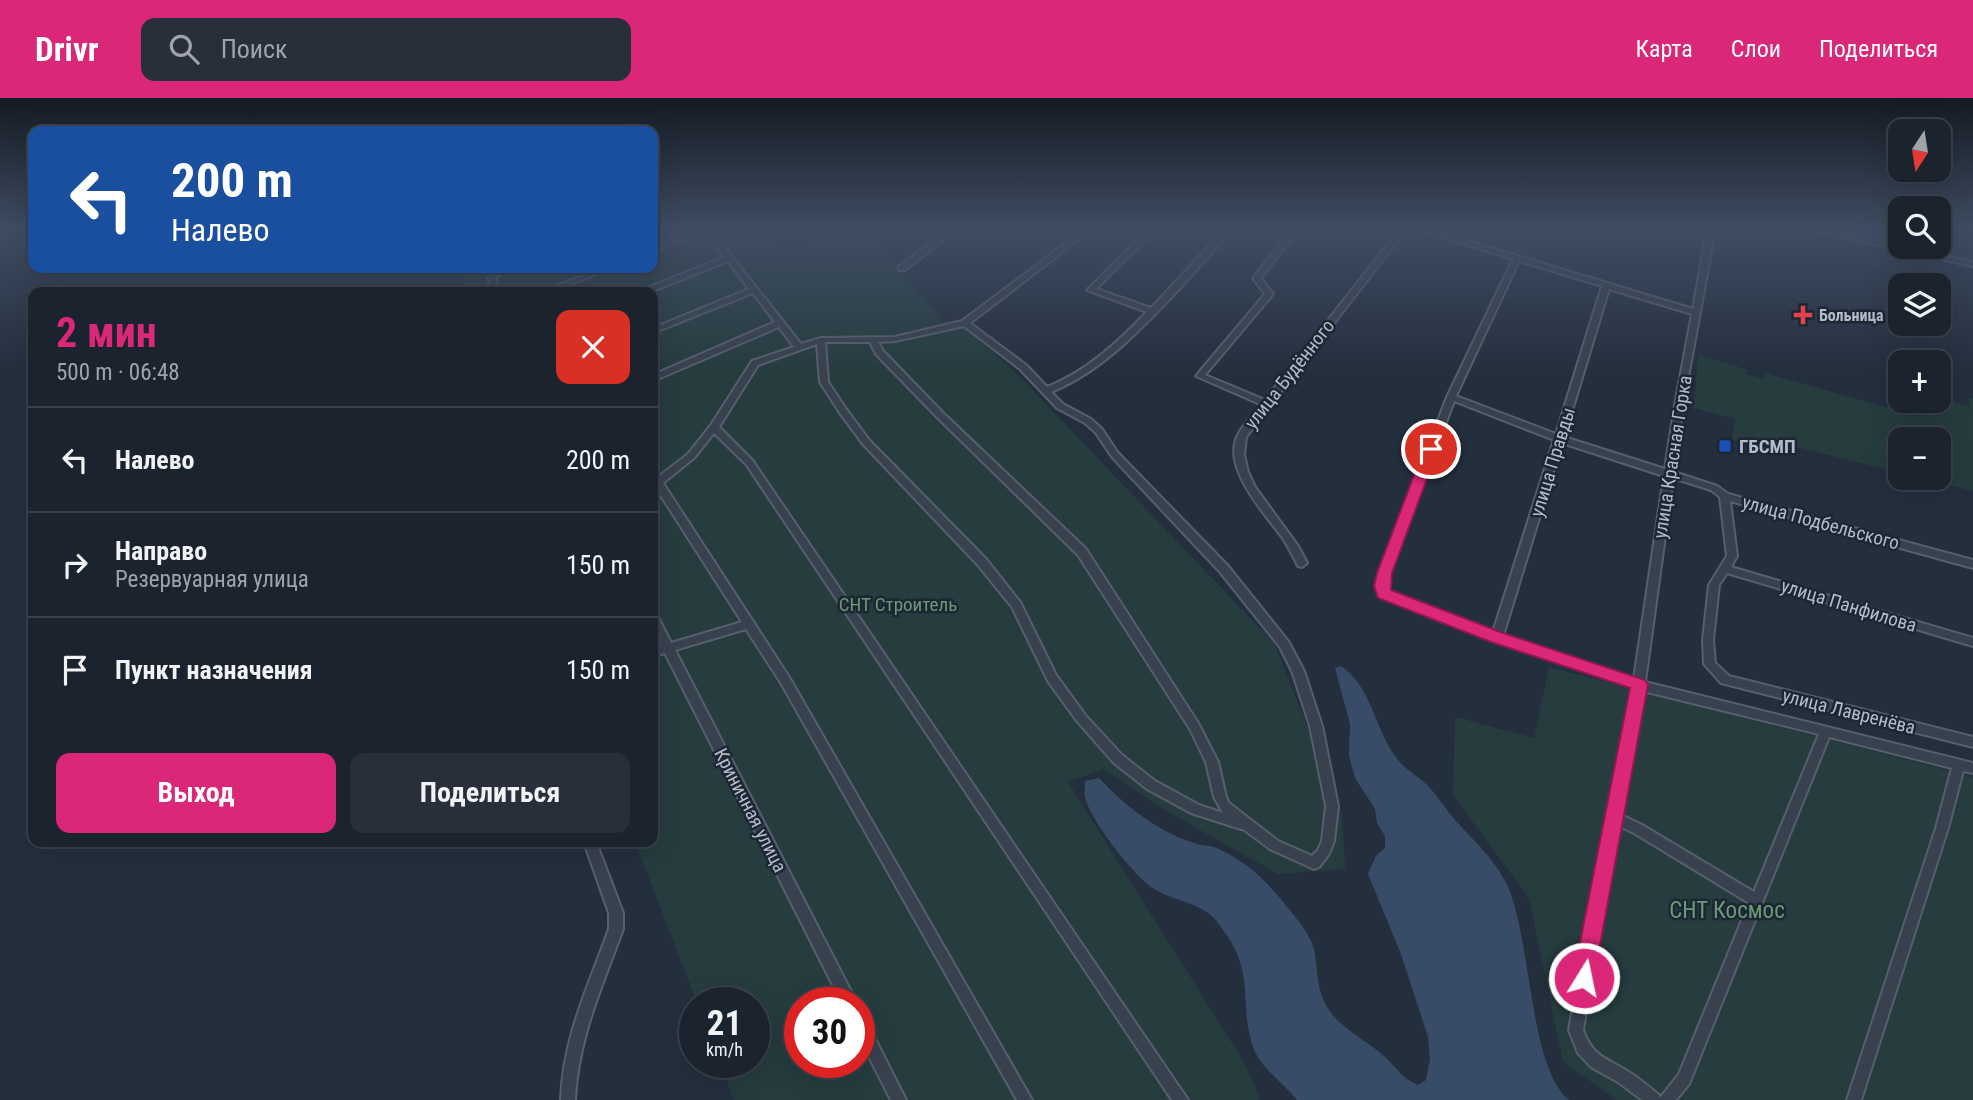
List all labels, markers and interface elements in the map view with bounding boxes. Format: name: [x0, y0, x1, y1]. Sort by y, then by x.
search box: [141, 18, 631, 81]
text: Drivr: [35, 30, 99, 69]
icon: search: [165, 30, 203, 68]
text: Поиск: [221, 34, 288, 64]
text: Карта: [1635, 35, 1693, 63]
text: Слои: [1731, 35, 1781, 63]
text: Поделиться: [1819, 35, 1938, 63]
north arrow: [1888, 119, 1951, 182]
map controls: [1888, 119, 1951, 490]
text: 200 m: [171, 152, 293, 209]
icon: left: [56, 154, 147, 245]
button: search: [1888, 196, 1951, 259]
text: Налево: [171, 211, 270, 249]
button: layers: [1888, 273, 1951, 336]
marker: Больница: [1793, 305, 1813, 325]
place label: Больница: [1819, 306, 1884, 325]
text: 2 мин: [56, 308, 157, 357]
button: close: [556, 310, 630, 384]
street label: улица Будённого: [1240, 315, 1339, 434]
button: +: [1888, 350, 1951, 413]
text: 500 m · 06:48: [56, 359, 180, 386]
street label: улица Красная Горка: [1648, 374, 1697, 540]
street label: улица Правды: [1525, 405, 1580, 520]
pin: [1401, 419, 1461, 479]
button: −: [1888, 427, 1951, 490]
icon: arrive: [1412, 430, 1450, 468]
place label: ГБСМП: [1739, 435, 1796, 458]
marker: ГБСМП: [1717, 438, 1733, 454]
icon: left: [56, 441, 94, 479]
text: Налево: [115, 445, 195, 475]
text: 200 m: [566, 445, 630, 475]
street label: улица Подбельского: [1740, 490, 1902, 555]
text: Направо: [115, 536, 207, 566]
icon: right: [56, 546, 94, 584]
text: 150 m: [566, 550, 630, 580]
text: Резервуарная улица: [115, 566, 309, 593]
street label: улица Панфилова: [1778, 574, 1919, 637]
park label: СНТ Строитель: [839, 593, 957, 616]
icon: arrive: [56, 651, 94, 689]
text: Пункт назначения: [115, 655, 313, 685]
text: 150 m: [566, 655, 630, 685]
street label: улица Лавренёва: [1780, 684, 1918, 739]
street label: Криничная улица: [709, 744, 792, 876]
button: Выход: [56, 753, 336, 833]
button: Поделиться: [350, 753, 630, 833]
park label: СНТ Космос: [1669, 897, 1785, 924]
position arrow: [1547, 941, 1621, 1015]
speed limit sign: 30: [784, 987, 875, 1078]
text: 21: [707, 1003, 742, 1044]
text: km/h: [706, 1039, 743, 1060]

